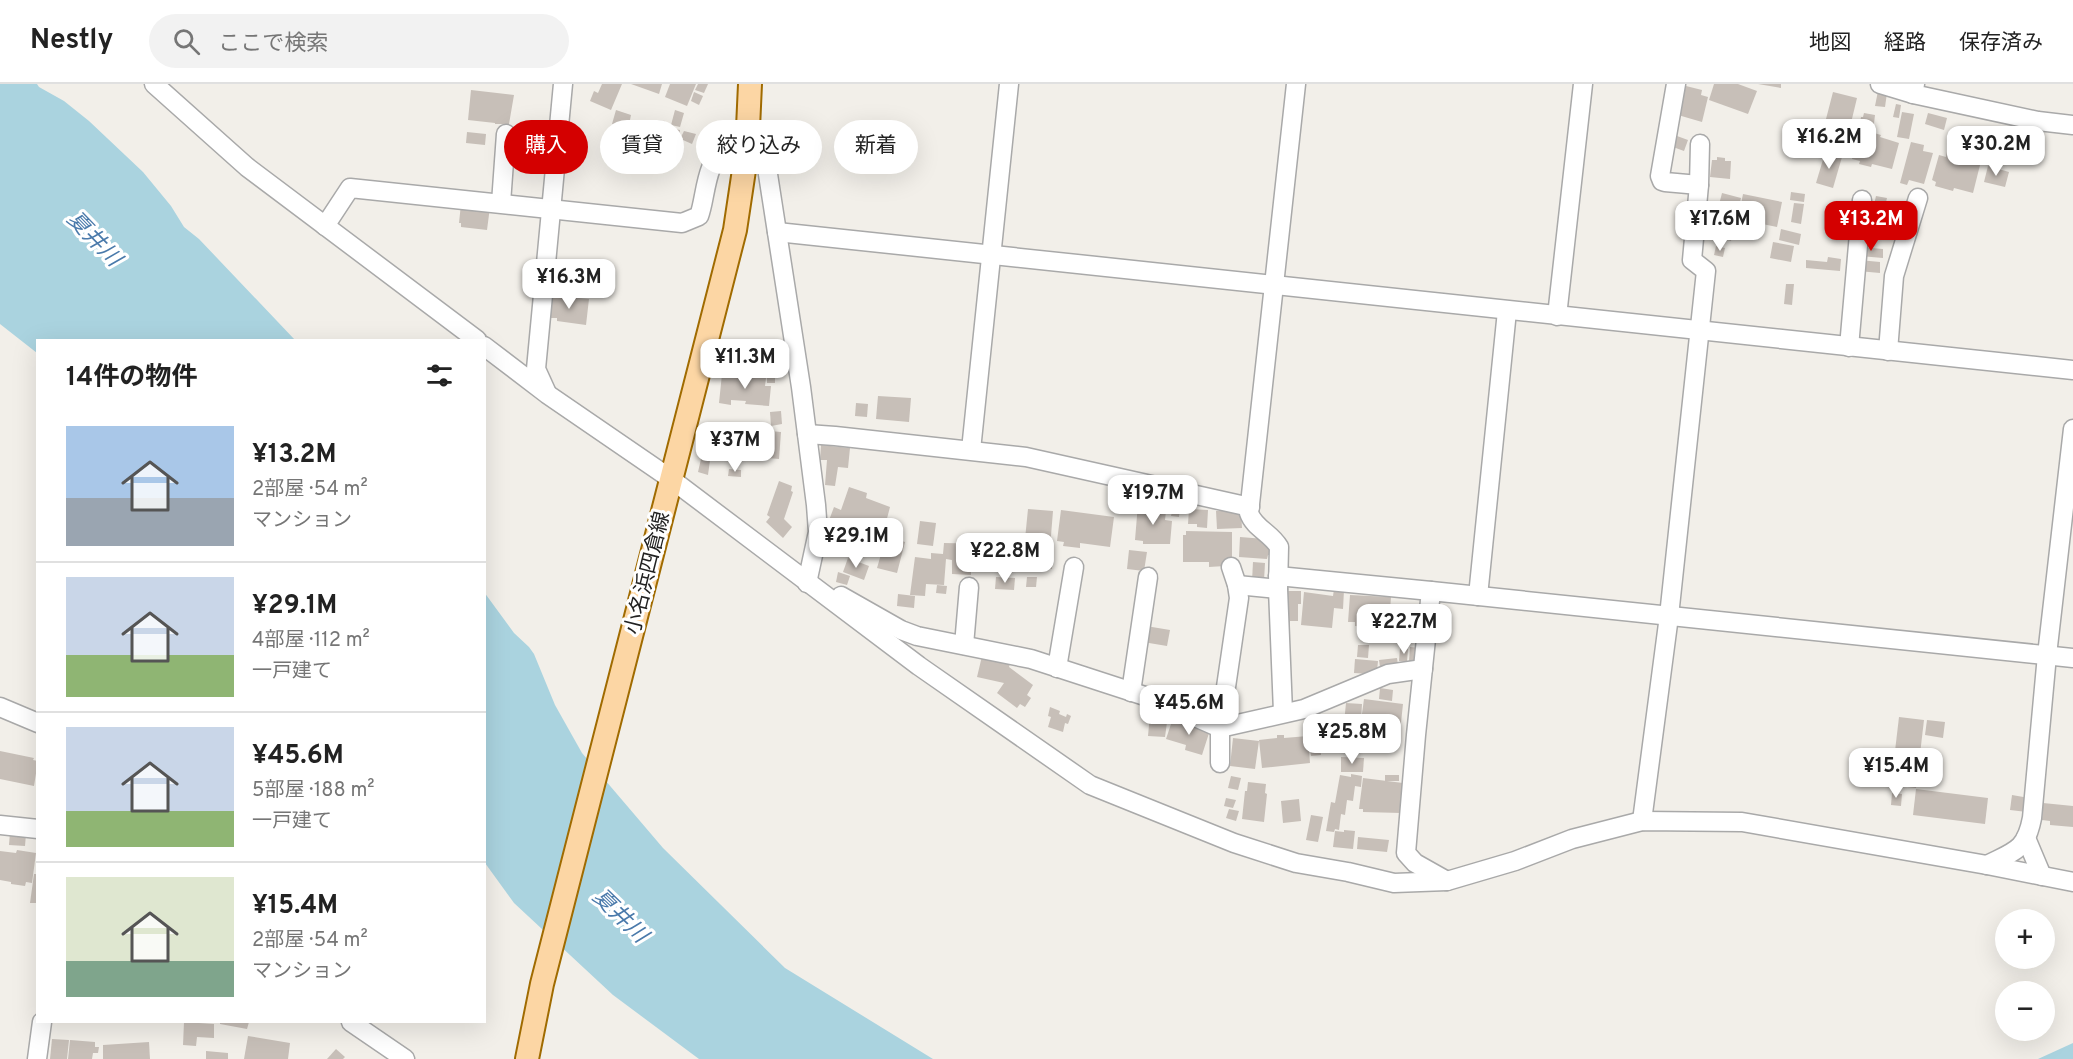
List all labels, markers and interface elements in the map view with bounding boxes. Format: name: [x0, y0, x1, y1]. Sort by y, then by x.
search box: [149, 14, 569, 68]
text: Nestly: [30, 23, 113, 59]
icon: search: [170, 25, 203, 58]
text: 地図: [1809, 30, 1851, 57]
text: 経路: [1884, 30, 1926, 57]
text: 保存済み: [1959, 30, 2043, 57]
text: ここで検索: [218, 31, 328, 58]
pin: ¥16.2M: [1780, 119, 1878, 170]
chip: 購入: [504, 120, 588, 174]
chip: 賃貸: [600, 120, 684, 174]
chip: 絞り込み: [696, 120, 822, 174]
chip: 新着: [834, 120, 918, 174]
text: ¥16.2M: [1796, 125, 1862, 151]
pin: ¥30.2M: [1947, 126, 2045, 177]
text: ¥30.2M: [1961, 132, 2031, 158]
pin: ¥17.6M: [1671, 201, 1769, 252]
pin: ¥13.2M: [1822, 201, 1920, 252]
water label: 夏井川: [61, 207, 127, 274]
text: ¥17.6M: [1689, 207, 1751, 233]
text: ¥13.2M: [1839, 207, 1903, 233]
pin: ¥16.3M: [520, 259, 618, 310]
text: ¥16.3M: [536, 265, 602, 291]
pin: ¥11.3M: [696, 339, 794, 390]
text: ¥11.3M: [714, 345, 776, 371]
icon: filters: [423, 359, 456, 392]
text: 14件の物件: [66, 362, 197, 395]
pin: ¥37M: [699, 422, 771, 473]
text: ¥37M: [710, 428, 760, 454]
text: ¥13.2M: [252, 439, 336, 472]
icon: home: [114, 450, 186, 522]
pin: ¥19.7M: [1104, 475, 1202, 526]
text: 2部屋 · 54 m²: [252, 477, 368, 503]
text: ¥19.7M: [1122, 481, 1184, 507]
text: マンション: [252, 508, 352, 534]
street label: 小名浜四倉線: [620, 509, 677, 638]
pin: ¥29.1M: [807, 518, 905, 569]
text: ¥29.1M: [823, 524, 889, 550]
pin: ¥22.8M: [956, 533, 1054, 584]
text: ¥22.8M: [970, 539, 1040, 565]
text: ¥29.1M: [252, 590, 337, 623]
icon: home: [114, 601, 186, 673]
pin: ¥22.7M: [1355, 604, 1453, 655]
text: ¥22.7M: [1371, 610, 1437, 636]
text: 4部屋 · 112 m²: [252, 628, 370, 654]
text: 一戸建て: [252, 659, 332, 685]
pin: ¥45.6M: [1140, 685, 1238, 736]
text: ¥45.6M: [1154, 691, 1224, 717]
pin: ¥25.8M: [1303, 714, 1401, 765]
text: ¥25.8M: [1317, 720, 1387, 746]
text: ¥45.6M: [252, 740, 344, 773]
pin: ¥15.4M: [1847, 748, 1945, 799]
icon: home: [114, 751, 186, 823]
text: ¥15.4M: [1863, 754, 1929, 780]
text: 5部屋 · 188 m²: [252, 778, 375, 804]
text: 一戸建て: [252, 809, 332, 835]
water label: 夏井川: [586, 884, 654, 951]
text: ¥15.4M: [252, 890, 338, 923]
icon: home: [114, 901, 186, 973]
map controls: [1995, 909, 2055, 1041]
button: +: [1995, 909, 2055, 969]
text: 2部屋 · 54 m²: [252, 928, 368, 954]
text: マンション: [252, 959, 352, 985]
button: −: [1995, 981, 2055, 1041]

